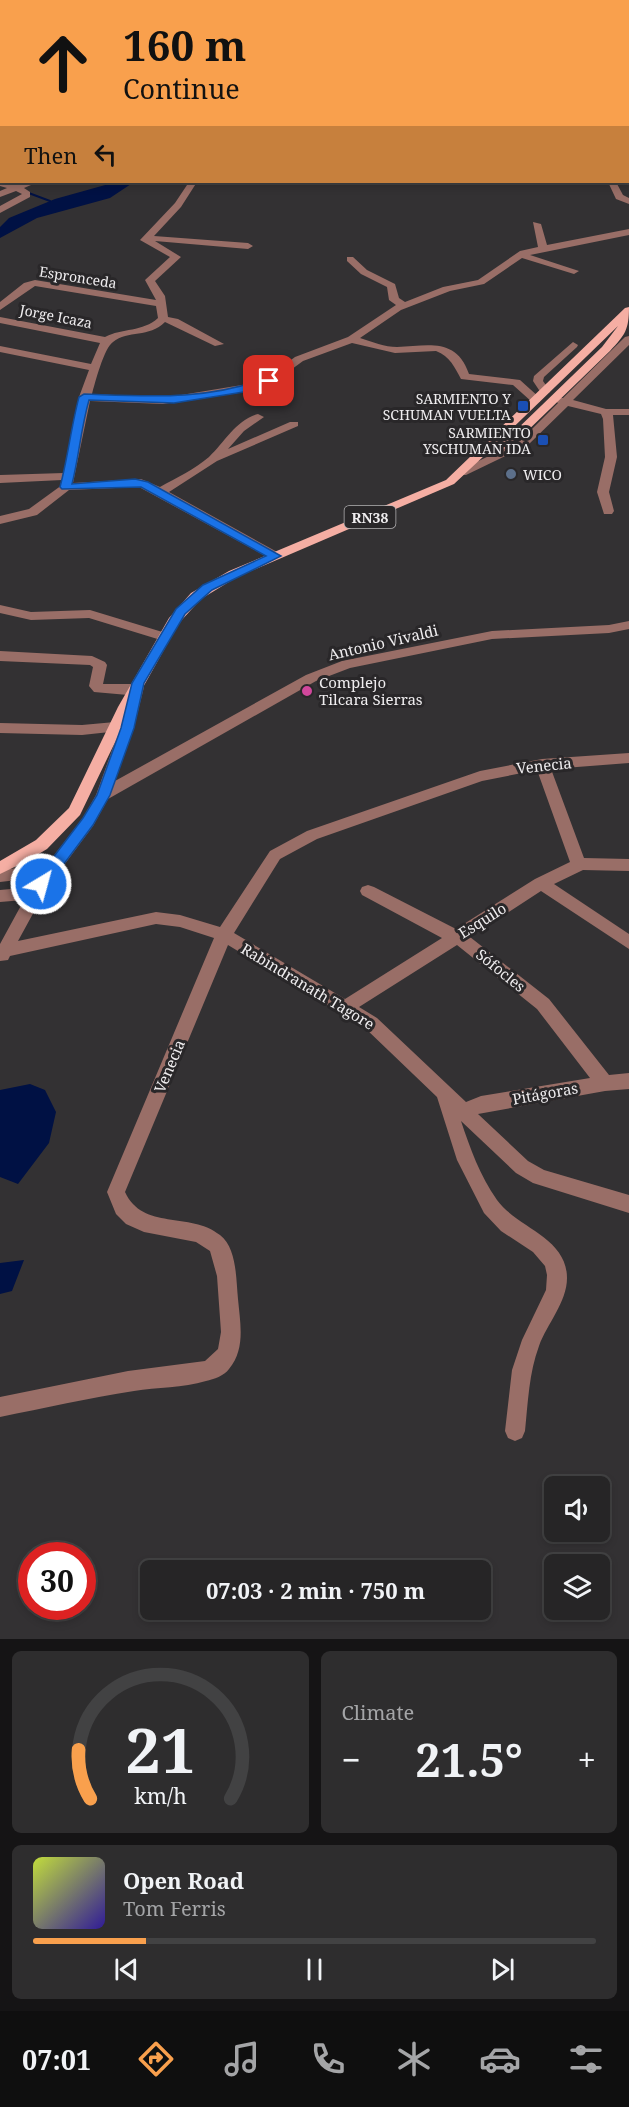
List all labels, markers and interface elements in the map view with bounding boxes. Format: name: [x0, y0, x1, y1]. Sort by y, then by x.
text: 160 m: [123, 16, 247, 73]
icon: ahead: [24, 24, 102, 102]
text: Continue: [123, 70, 240, 107]
icon: left: [89, 138, 122, 171]
text: Then: [24, 140, 77, 170]
street label: Espronceda: [38, 262, 118, 293]
street label: Jorge Icaza: [17, 299, 94, 332]
pin: [243, 355, 294, 406]
icon: arrive: [252, 364, 285, 397]
place label: SARMIENTO Y SCHUMAN VUELTA: [383, 389, 511, 424]
marker: SARMIENTO Y SCHUMAN VUELTA: [516, 399, 530, 413]
place label: SARMIENTO YSCHUMAN IDA: [422, 423, 531, 458]
marker: SARMIENTO YSCHUMAN IDA: [536, 433, 550, 447]
place label: WICO: [523, 465, 562, 484]
marker: WICO: [504, 467, 518, 481]
road number: RN38: [344, 506, 395, 528]
street label: Antonio Vivaldi: [326, 620, 440, 664]
place label: Complejo Tilcara Sierras: [319, 672, 423, 709]
marker: Complejo Tilcara Sierras: [300, 684, 314, 698]
street label: Venecia: [515, 752, 573, 778]
position arrow: [9, 852, 73, 916]
street label: Esquilo: [454, 897, 510, 943]
street label: Rabindranath Tagore: [238, 938, 378, 1034]
street label: Sófocles: [472, 944, 530, 996]
street label: Venecia: [149, 1037, 189, 1095]
street label: Pitágoras: [511, 1077, 580, 1109]
map controls: [544, 1476, 610, 1620]
button: sound: [544, 1476, 610, 1542]
speed limit sign: 30: [18, 1542, 96, 1620]
button: layers: [544, 1554, 610, 1620]
text: 07:03 · 2 min · 750 m: [206, 1575, 425, 1605]
text: Climate: [342, 1699, 414, 1726]
text: 21: [125, 1706, 196, 1791]
text: 21.5°: [415, 1729, 523, 1790]
text: −: [342, 1737, 361, 1782]
text: +: [578, 1737, 596, 1782]
text: km/h: [134, 1781, 187, 1810]
text: Open Road: [123, 1865, 244, 1895]
text: Tom Ferris: [123, 1895, 226, 1922]
icon: previous: [110, 1953, 143, 1986]
icon: pause: [298, 1953, 331, 1986]
icon: next: [486, 1953, 519, 1986]
icon: directions: [135, 2038, 177, 2080]
icon: music: [221, 2038, 263, 2080]
icon: phone: [307, 2038, 349, 2080]
icon: climate: [393, 2038, 435, 2080]
icon: car: [479, 2038, 521, 2080]
icon: filters: [565, 2038, 607, 2080]
text: 07:01: [22, 2041, 91, 2078]

